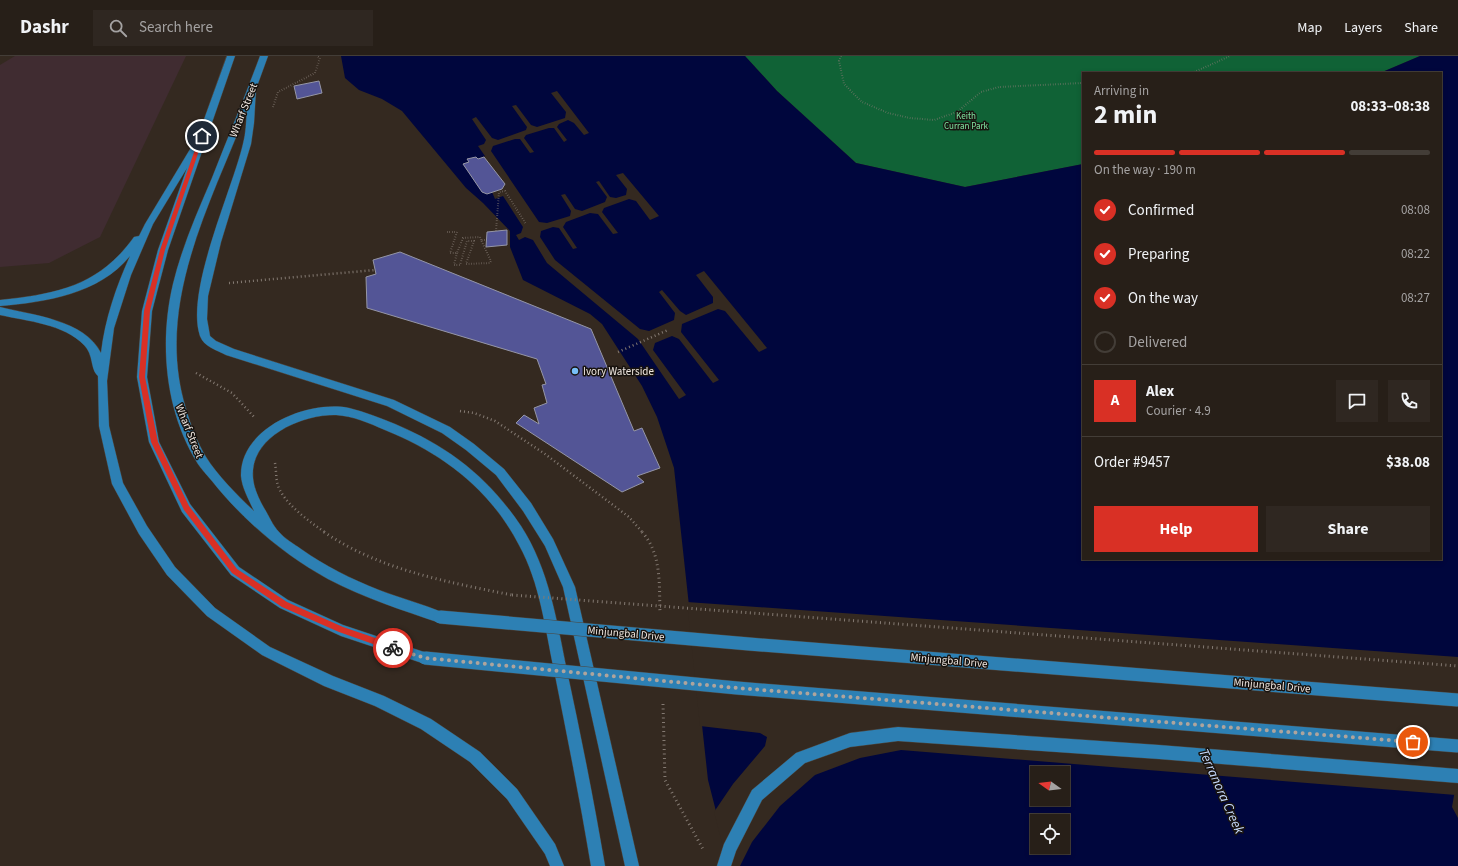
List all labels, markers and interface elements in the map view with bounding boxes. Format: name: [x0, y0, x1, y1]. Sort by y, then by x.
search box: [93, 10, 373, 46]
text: Dashr: [20, 14, 69, 41]
icon: search: [107, 17, 129, 39]
text: Search here: [139, 17, 213, 38]
text: Map: [1297, 18, 1322, 38]
text: Layers: [1344, 18, 1382, 38]
text: Share: [1404, 18, 1438, 38]
street label: Wharf Street: [226, 81, 261, 139]
text: Arriving in: [1094, 82, 1149, 100]
text: 2 min: [1094, 96, 1157, 133]
text: 08:33–08:38: [1350, 96, 1430, 117]
park label: Keith Curran Park: [944, 110, 989, 133]
pin: [185, 119, 219, 153]
icon: home: [191, 125, 213, 147]
text: On the way · 190 m: [1094, 161, 1196, 179]
icon: check: [1094, 199, 1116, 221]
text: Confirmed: [1128, 200, 1194, 221]
text: 08:08: [1401, 201, 1430, 219]
icon: check: [1094, 243, 1116, 265]
text: Preparing: [1128, 244, 1189, 265]
text: 08:22: [1401, 245, 1430, 263]
icon: check: [1094, 287, 1116, 309]
text: On the way: [1128, 288, 1198, 309]
text: 08:27: [1401, 289, 1430, 307]
text: Delivered: [1128, 332, 1187, 353]
place label: Ivory Waterside: [583, 364, 654, 379]
marker: Ivory Waterside: [570, 366, 580, 376]
button: chat: [1336, 380, 1378, 422]
button: phone: [1388, 380, 1430, 422]
text: Alex: [1146, 381, 1174, 402]
text: A: [1111, 390, 1119, 411]
street label: Wharf Street: [172, 402, 207, 461]
text: Courier · 4.9: [1146, 402, 1211, 420]
text: Order #9457: [1094, 452, 1170, 473]
text: $38.08: [1386, 452, 1430, 473]
button: Help: [1094, 506, 1258, 552]
button: Share: [1266, 506, 1430, 552]
street label: Minjungbal Drive: [587, 623, 666, 644]
courier: [373, 628, 413, 668]
icon: bike: [382, 637, 404, 659]
street label: Minjungbal Drive: [910, 650, 989, 671]
street label: Minjungbal Drive: [1233, 675, 1312, 696]
pin: [1396, 725, 1430, 759]
icon: bag: [1402, 731, 1424, 753]
water label: Terranora Creek: [1193, 745, 1249, 838]
north arrow: [1030, 766, 1070, 806]
map controls: [1030, 766, 1070, 854]
button: locate: [1030, 814, 1070, 854]

